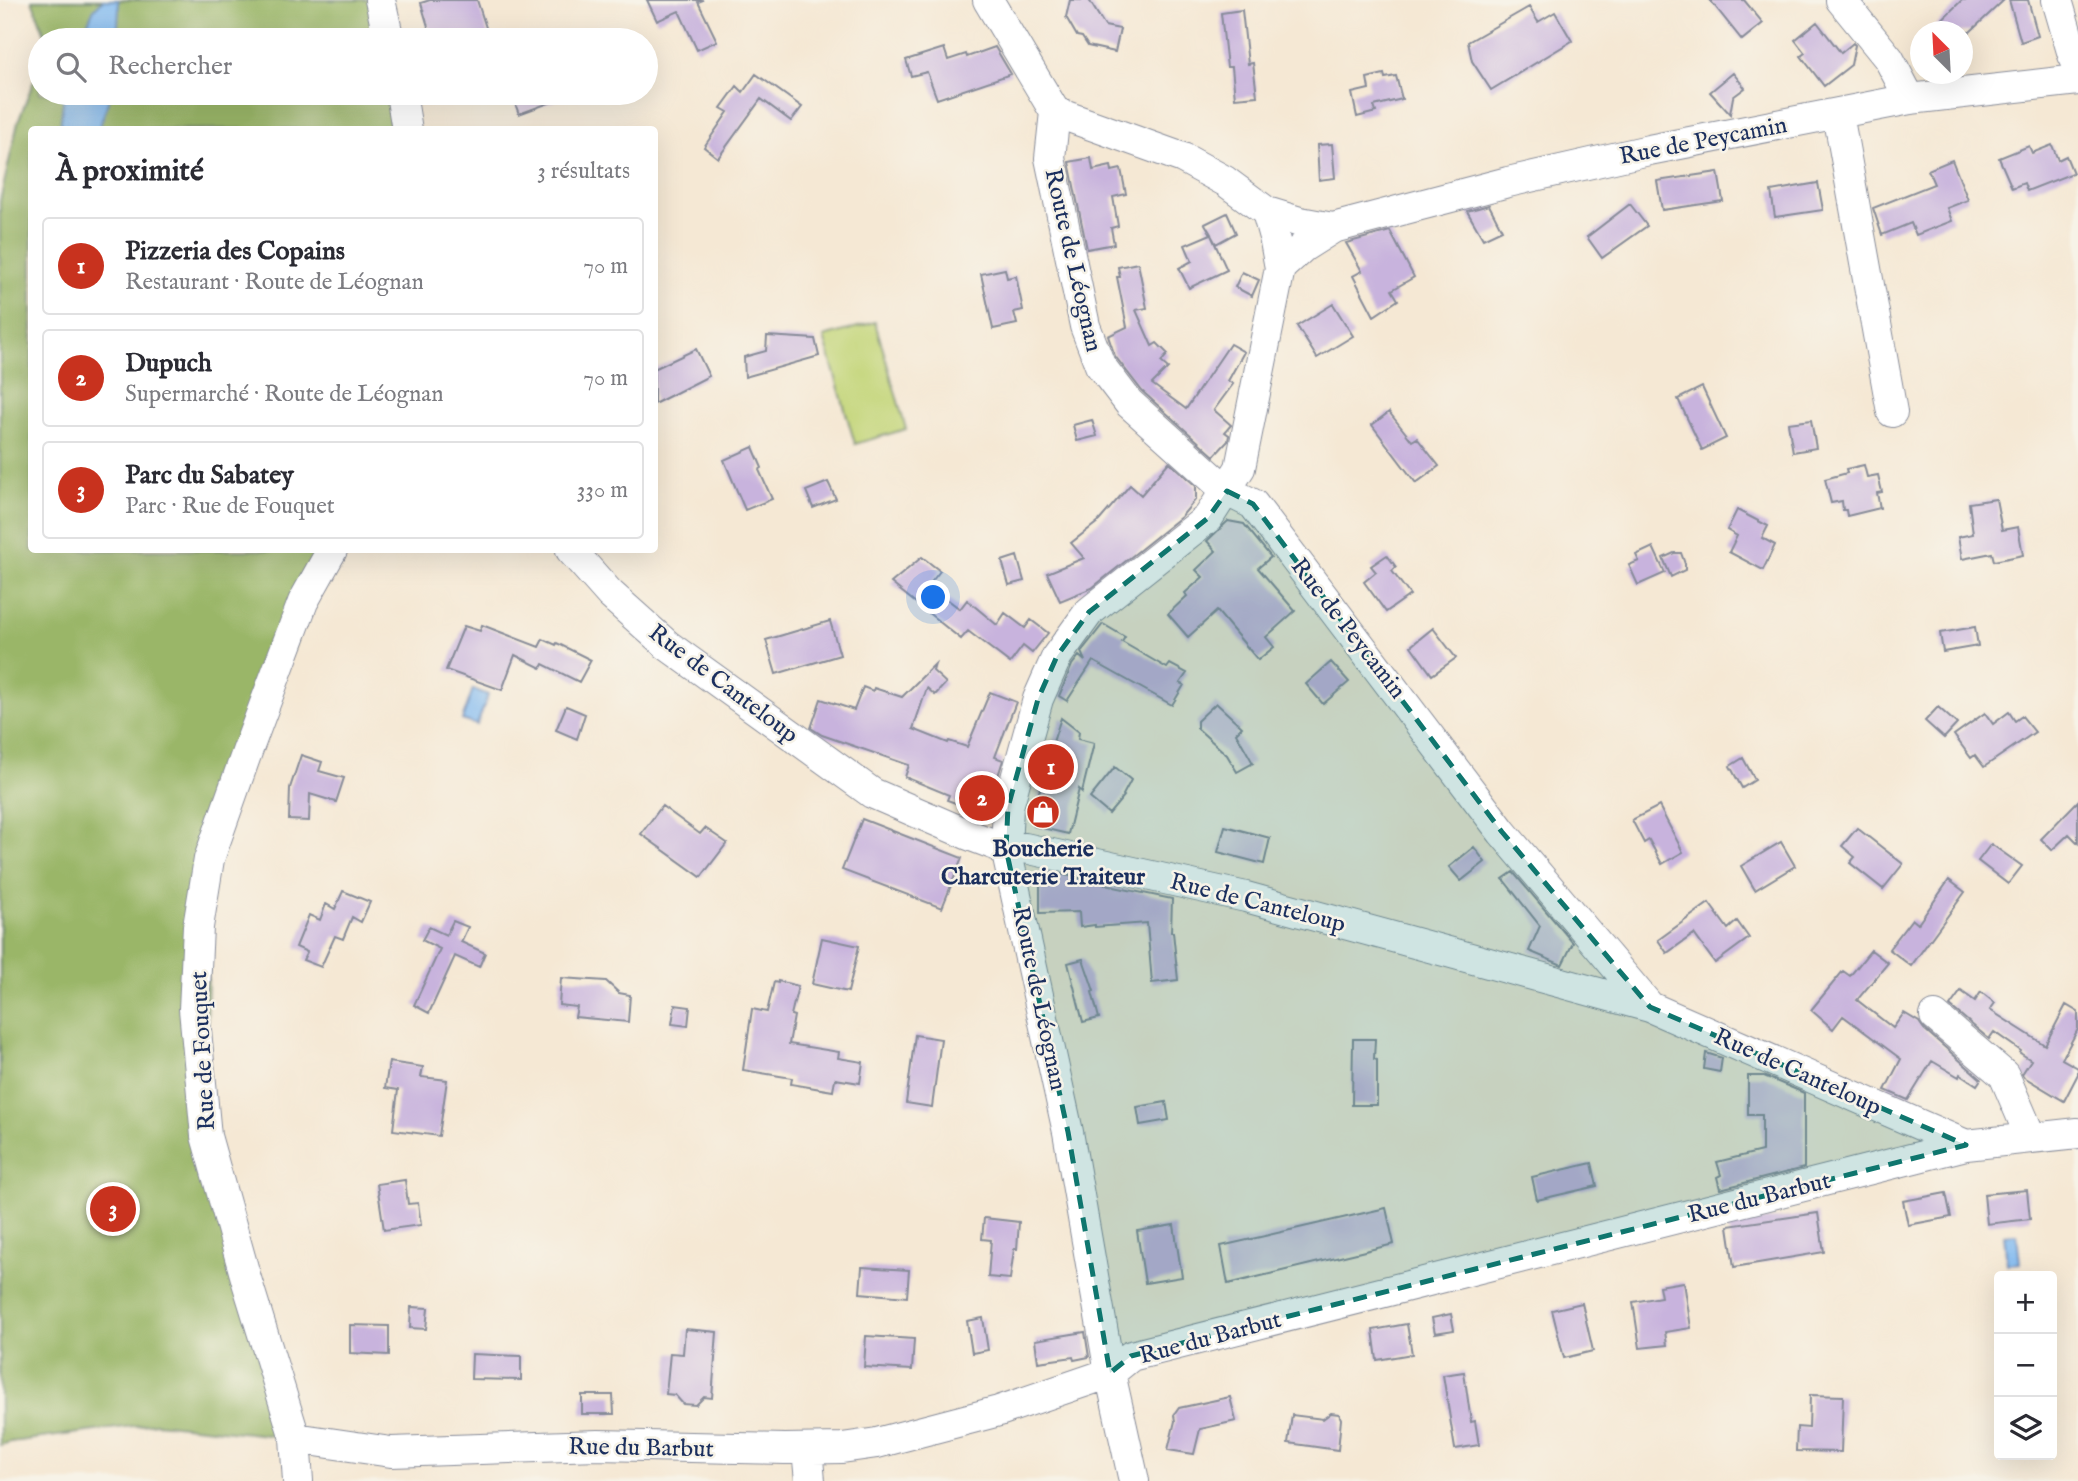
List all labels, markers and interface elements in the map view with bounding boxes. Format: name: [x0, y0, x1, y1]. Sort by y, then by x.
north arrow: [1910, 21, 1973, 84]
search box: [28, 28, 658, 105]
icon: search: [52, 48, 90, 86]
text: Rechercher: [108, 50, 232, 83]
street label: Rue de Peycamin: [1617, 110, 1790, 173]
text: À proximité: [56, 153, 204, 191]
text: 3 résultats: [537, 157, 630, 186]
street label: Route de Léognan: [1036, 166, 1109, 355]
text: Pizzeria des Copains: [125, 235, 345, 268]
text: 1: [77, 252, 85, 281]
text: 70 m: [583, 252, 628, 281]
text: Restaurant · Route de Léognan: [125, 268, 424, 297]
text: Dupuch: [125, 347, 212, 380]
text: 2: [76, 364, 86, 393]
text: 70 m: [583, 364, 628, 393]
text: Supermarché · Route de Léognan: [125, 380, 443, 409]
text: Parc du Sabatey: [125, 459, 294, 492]
text: 3: [77, 476, 85, 505]
text: 330 m: [577, 476, 628, 505]
text: Parc · Rue de Fouquet: [125, 492, 335, 521]
street label: Rue de Peycamin: [1283, 552, 1413, 706]
your location: [916, 580, 950, 614]
street label: Rue de Canteloup: [642, 618, 804, 751]
pin: 1: [1028, 741, 1074, 793]
pin: 2: [959, 772, 1005, 824]
shop icon: Boucherie Charcuterie Traiteur: [1024, 793, 1062, 831]
place label: Boucherie Charcuterie Traiteur: [941, 834, 1145, 893]
street label: Rue de Canteloup: [1167, 867, 1349, 940]
street label: Route de Léognan: [1004, 904, 1073, 1093]
street label: Rue de Fouquet: [184, 970, 223, 1132]
street label: Rue de Canteloup: [1709, 1022, 1886, 1123]
street label: Rue du Barbut: [1685, 1166, 1834, 1231]
pin: 3: [90, 1183, 136, 1235]
map controls: [1994, 1271, 2057, 1460]
button: +: [1994, 1271, 2057, 1334]
street label: Rue du Barbut: [1136, 1305, 1285, 1372]
button: −: [1994, 1334, 2057, 1397]
button: layers: [1994, 1397, 2057, 1460]
street label: Rue du Barbut: [568, 1432, 714, 1465]

